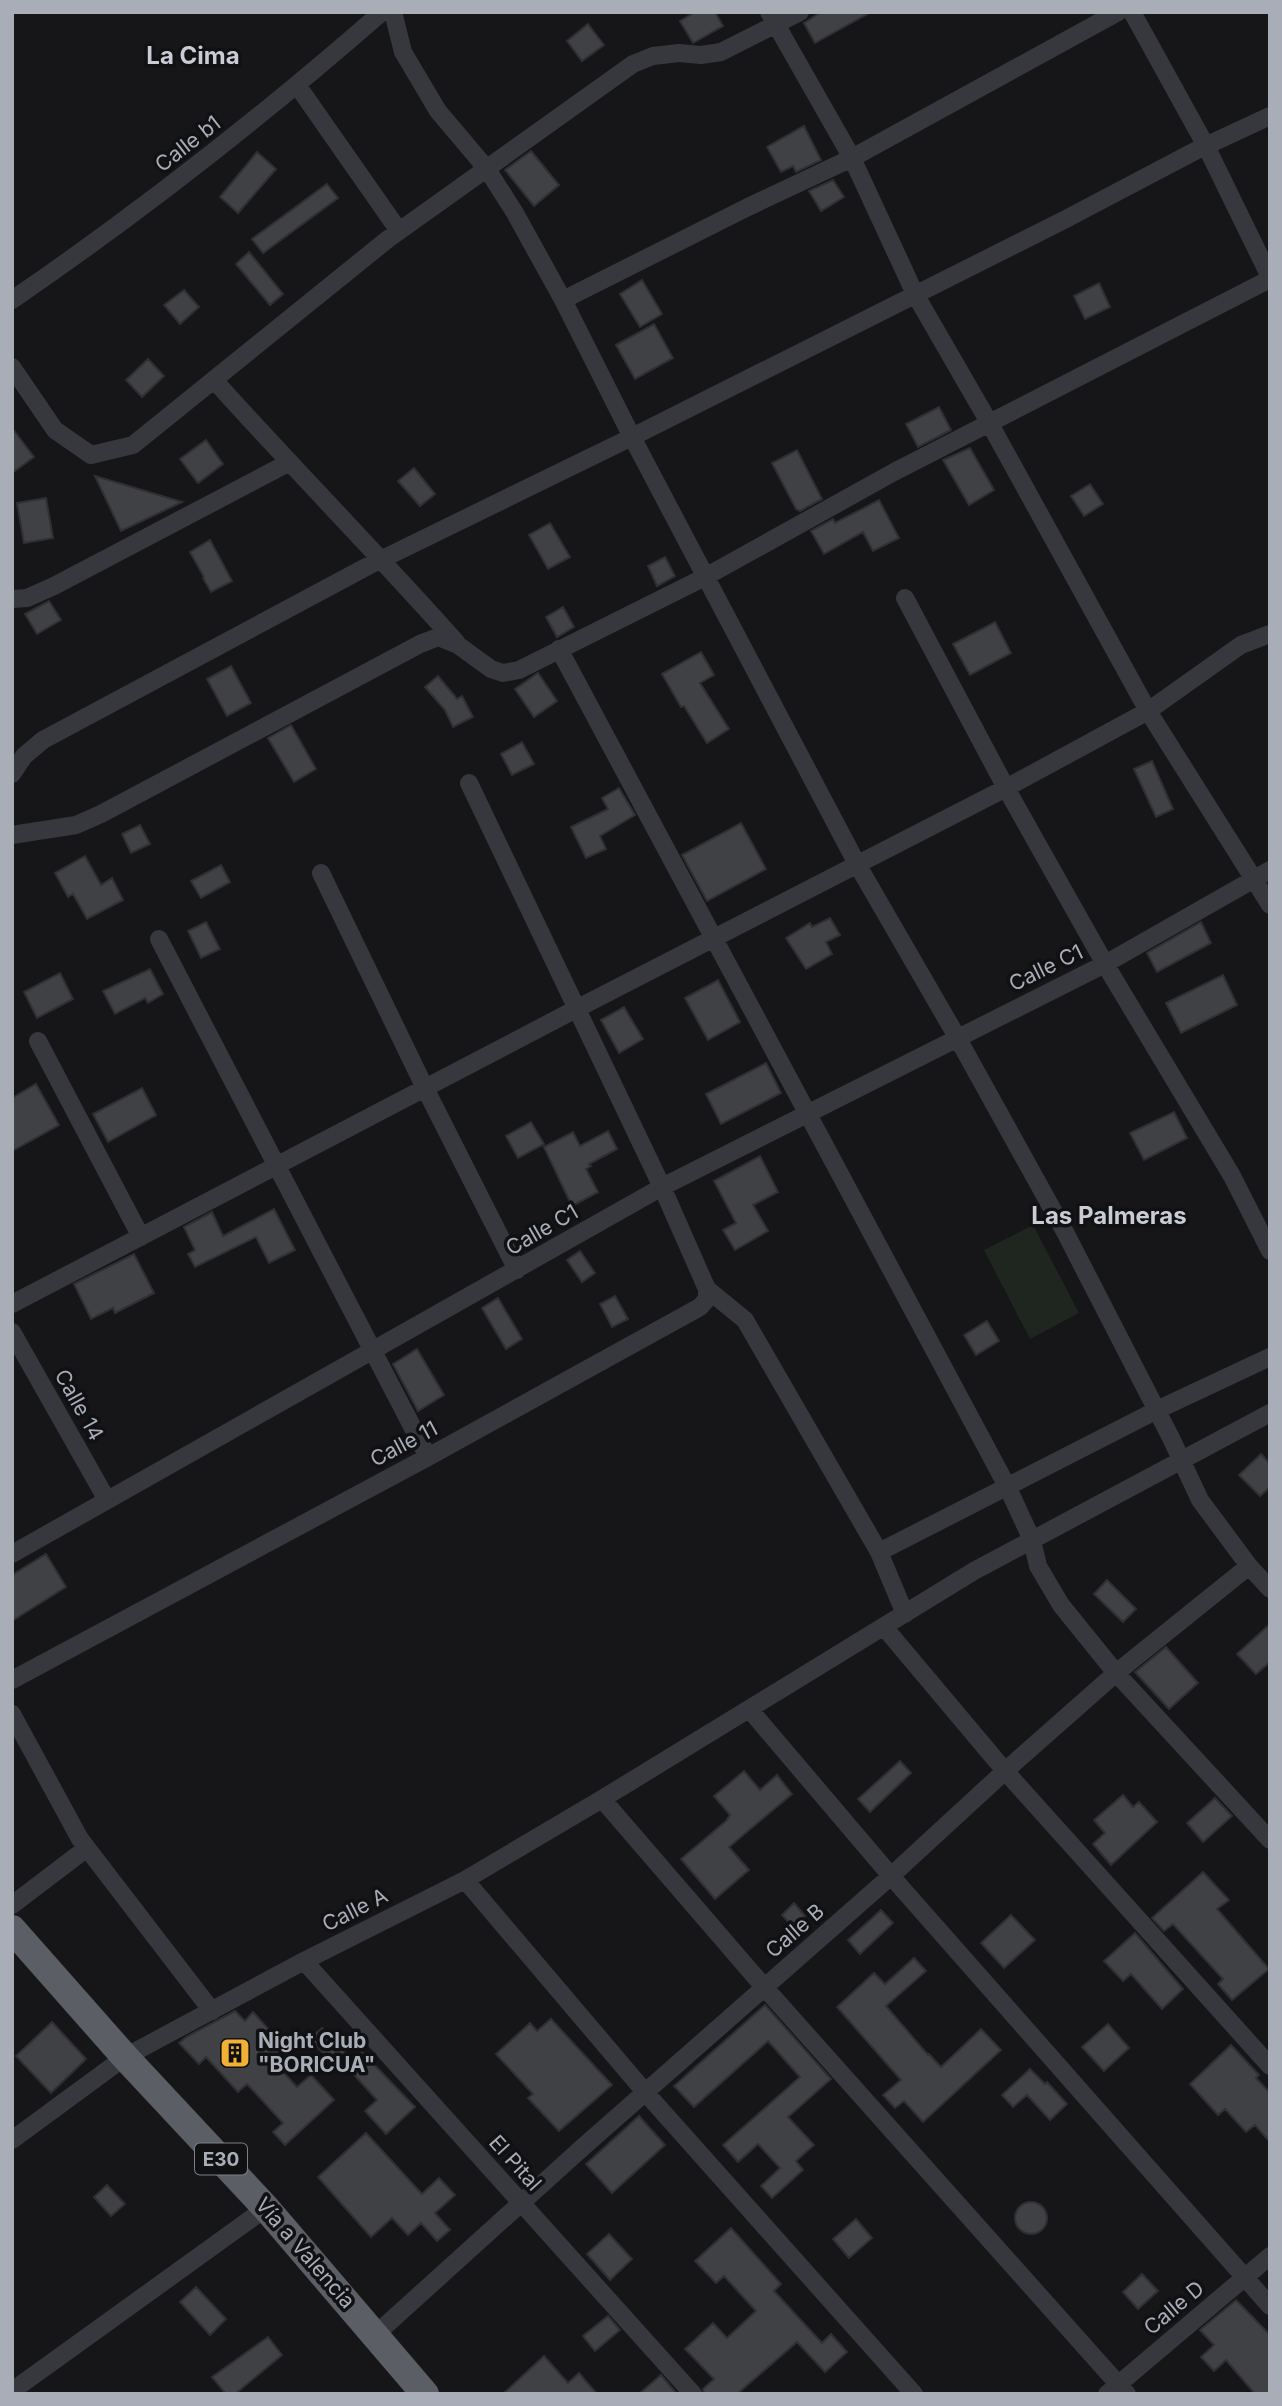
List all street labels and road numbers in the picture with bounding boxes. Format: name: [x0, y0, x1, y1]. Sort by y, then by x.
street label: Calle b1: [150, 110, 225, 177]
street label: Calle C1: [1005, 939, 1087, 996]
street label: Calle C1: [501, 1199, 582, 1260]
street label: Calle 14: [50, 1365, 109, 1445]
street label: Calle 11: [366, 1415, 442, 1472]
street label: Calle A: [318, 1883, 392, 1937]
street label: Calle B: [760, 1898, 829, 1963]
street label: El Pital: [484, 2130, 547, 2196]
road number: E30: [195, 2144, 247, 2174]
street label: Vía a Valencia: [250, 2192, 360, 2313]
street label: Calle D: [1139, 2275, 1209, 2340]

